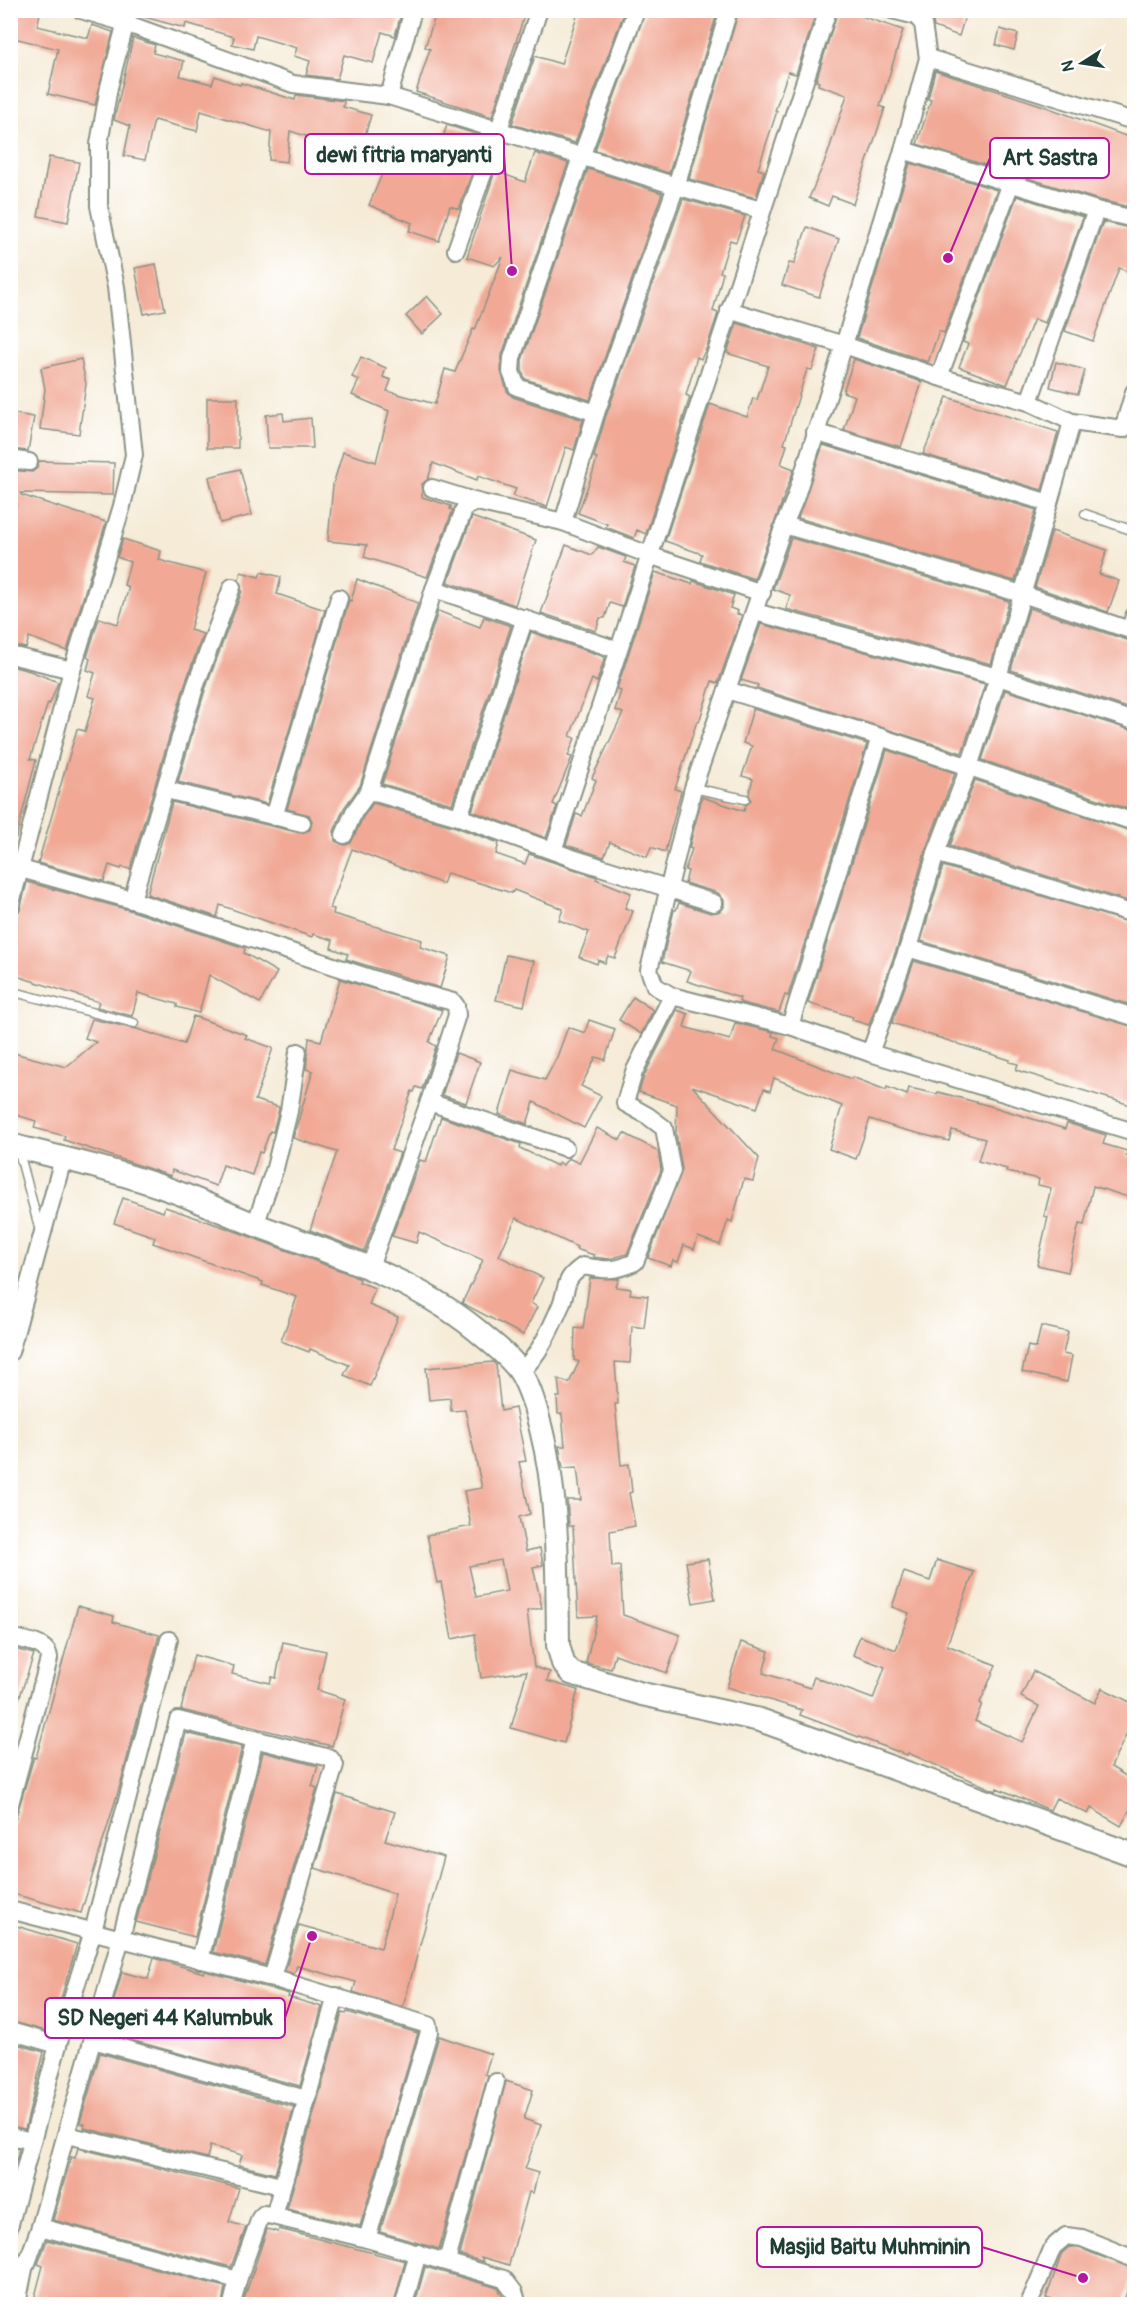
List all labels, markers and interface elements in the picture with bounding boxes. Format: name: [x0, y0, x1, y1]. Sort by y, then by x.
north arrow: [1052, 33, 1112, 93]
text: N: [1057, 58, 1079, 73]
callout: dewi fitria maryanti: [305, 134, 504, 174]
callout: Art Sastra: [990, 138, 1109, 178]
text: dewi fitria maryanti: [316, 141, 492, 169]
text: Art Sastra: [1002, 144, 1098, 172]
callout: SD Negeri 44 Kalumbuk: [45, 1998, 285, 2038]
text: SD Negeri 44 Kalumbuk: [57, 2004, 274, 2032]
callout: Masjid Baitu Muhminin: [757, 2227, 982, 2267]
text: Masjid Baitu Muhminin: [770, 2233, 970, 2261]

